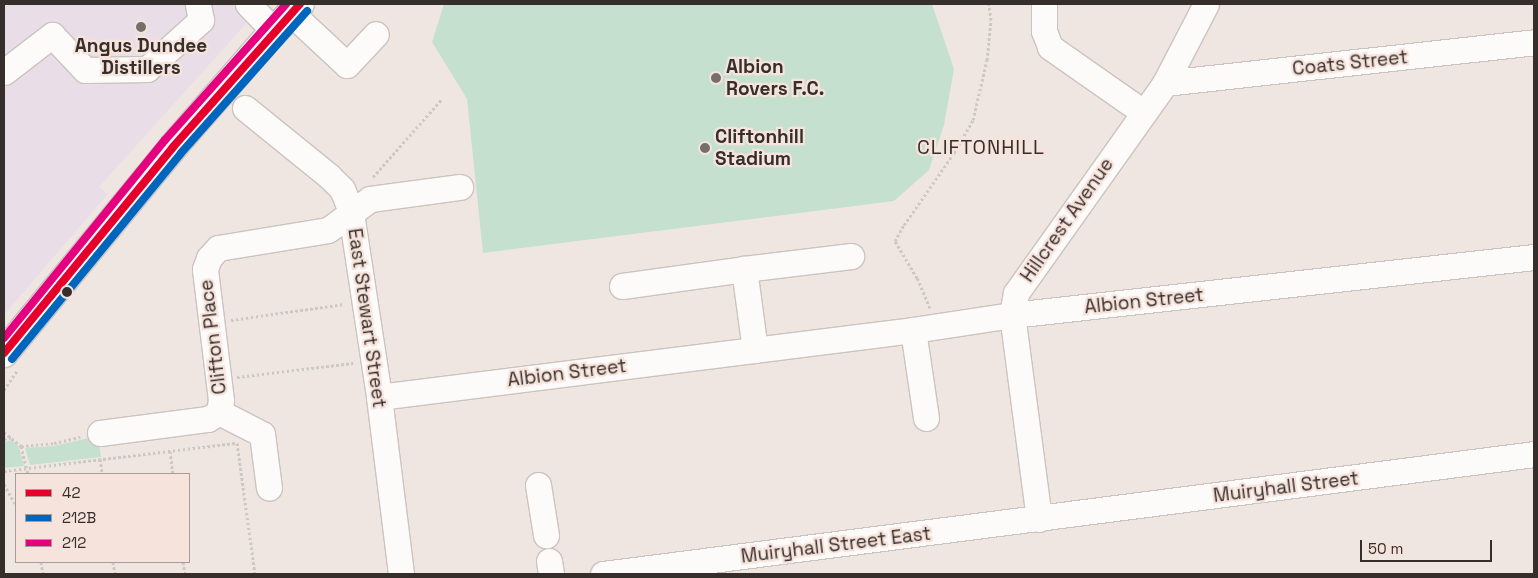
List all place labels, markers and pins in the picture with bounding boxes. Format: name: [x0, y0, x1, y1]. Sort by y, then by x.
marker: Angus Dundee Distillers: [135, 21, 147, 33]
place label: Angus Dundee Distillers: [75, 35, 207, 79]
place label: Albion Rovers F.C.: [726, 56, 825, 100]
marker: Albion Rovers F.C.: [710, 72, 722, 84]
place label: Cliftonhill Stadium: [715, 126, 804, 170]
marker: Cliftonhill Stadium: [699, 142, 711, 154]
unlabelled marker: [62, 287, 72, 297]

